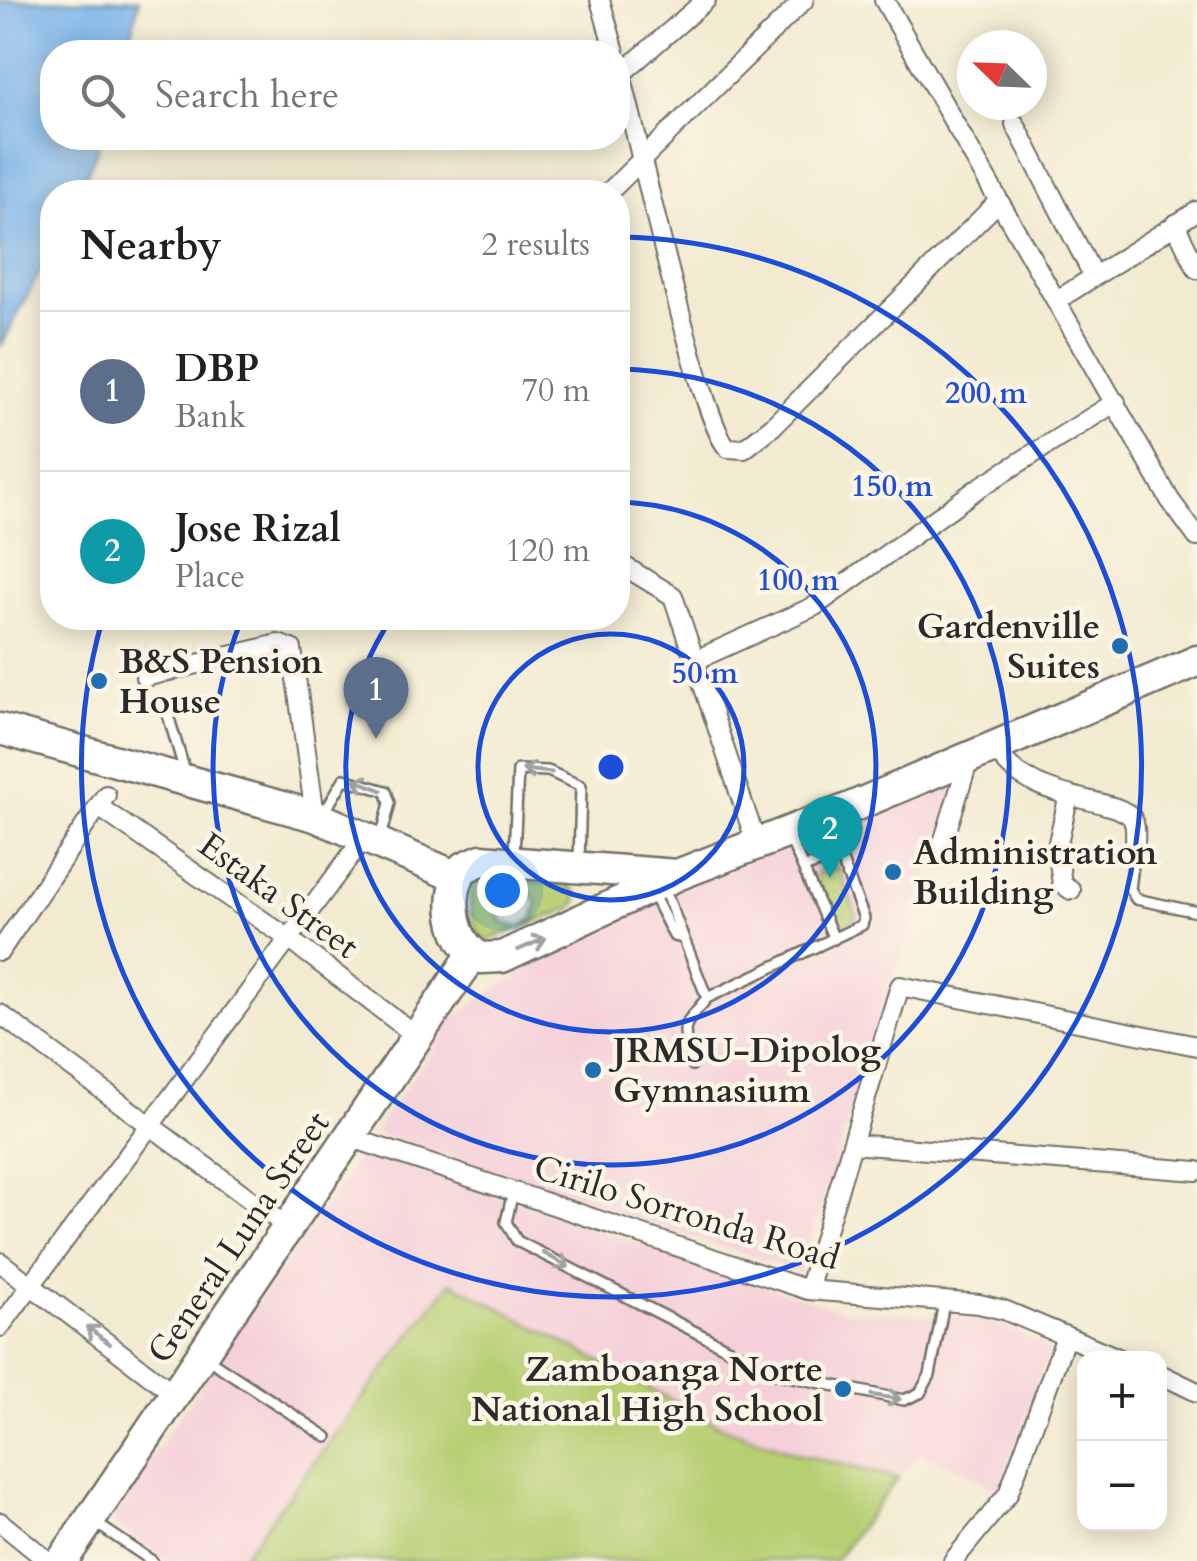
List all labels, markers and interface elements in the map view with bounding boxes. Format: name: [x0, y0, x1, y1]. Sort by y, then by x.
north arrow: [957, 30, 1047, 120]
search box: [40, 40, 630, 150]
icon: search: [75, 68, 130, 123]
text: Search here: [155, 69, 339, 121]
text: Nearby: [80, 217, 222, 274]
text: 2 results: [482, 223, 590, 267]
text: DBP: [175, 343, 259, 395]
text: 1: [104, 369, 121, 413]
text: 70 m: [522, 369, 590, 413]
text: 200 m: [945, 373, 1027, 414]
text: Bank: [175, 395, 246, 439]
text: 150 m: [851, 466, 933, 507]
text: Jose Rizal: [175, 503, 341, 555]
text: 2: [104, 529, 121, 573]
text: 120 m: [505, 529, 590, 573]
text: Place: [175, 555, 245, 599]
text: 100 m: [757, 560, 839, 601]
place label: Gardenville Suites: [917, 603, 1100, 691]
marker: Gardenville Suites: [1109, 635, 1131, 657]
place label: B&S Pension House: [119, 638, 323, 726]
text: 50 m: [672, 653, 739, 694]
pin: 1: [344, 656, 408, 739]
marker: B&S Pension House: [88, 670, 110, 692]
centre of rings: [593, 749, 629, 785]
one-way arrow: [521, 761, 554, 780]
one-way arrow: [353, 774, 384, 792]
pin: 2: [798, 796, 862, 878]
street label: Estaka Street: [189, 821, 368, 970]
place label: Administration Building: [913, 829, 1158, 917]
marker: Administration Building: [882, 861, 904, 883]
your location: [477, 865, 528, 916]
one-way arrow: [516, 934, 547, 952]
place label: JRMSU-Dipolog Gymnasium: [608, 1027, 881, 1115]
marker: JRMSU-Dipolog Gymnasium: [582, 1059, 604, 1081]
street label: General Luna Street: [137, 1102, 341, 1373]
street label: Cirilo Sorronda Road: [528, 1144, 846, 1282]
one-way arrow: [541, 1251, 570, 1271]
one-way arrow: [85, 1325, 112, 1346]
place label: Zamboanga Norte National High School: [471, 1346, 823, 1434]
map controls: [1077, 1351, 1167, 1531]
button: +: [1077, 1351, 1167, 1441]
marker: Zamboanga Norte National High School: [832, 1378, 854, 1400]
one-way arrow: [869, 1388, 902, 1407]
button: −: [1077, 1441, 1167, 1531]

